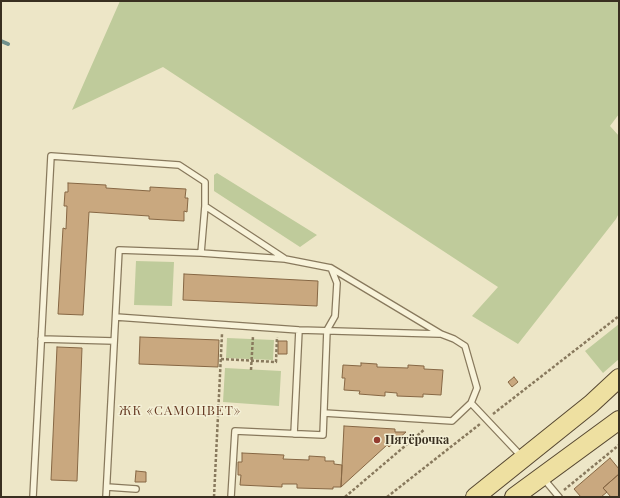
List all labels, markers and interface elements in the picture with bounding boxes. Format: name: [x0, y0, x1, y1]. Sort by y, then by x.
district label: ЖК «САМОЦВЕТ»: [119, 403, 241, 419]
place label: Пятёрочка: [385, 433, 449, 447]
marker: Пятёрочка: [372, 435, 382, 445]

